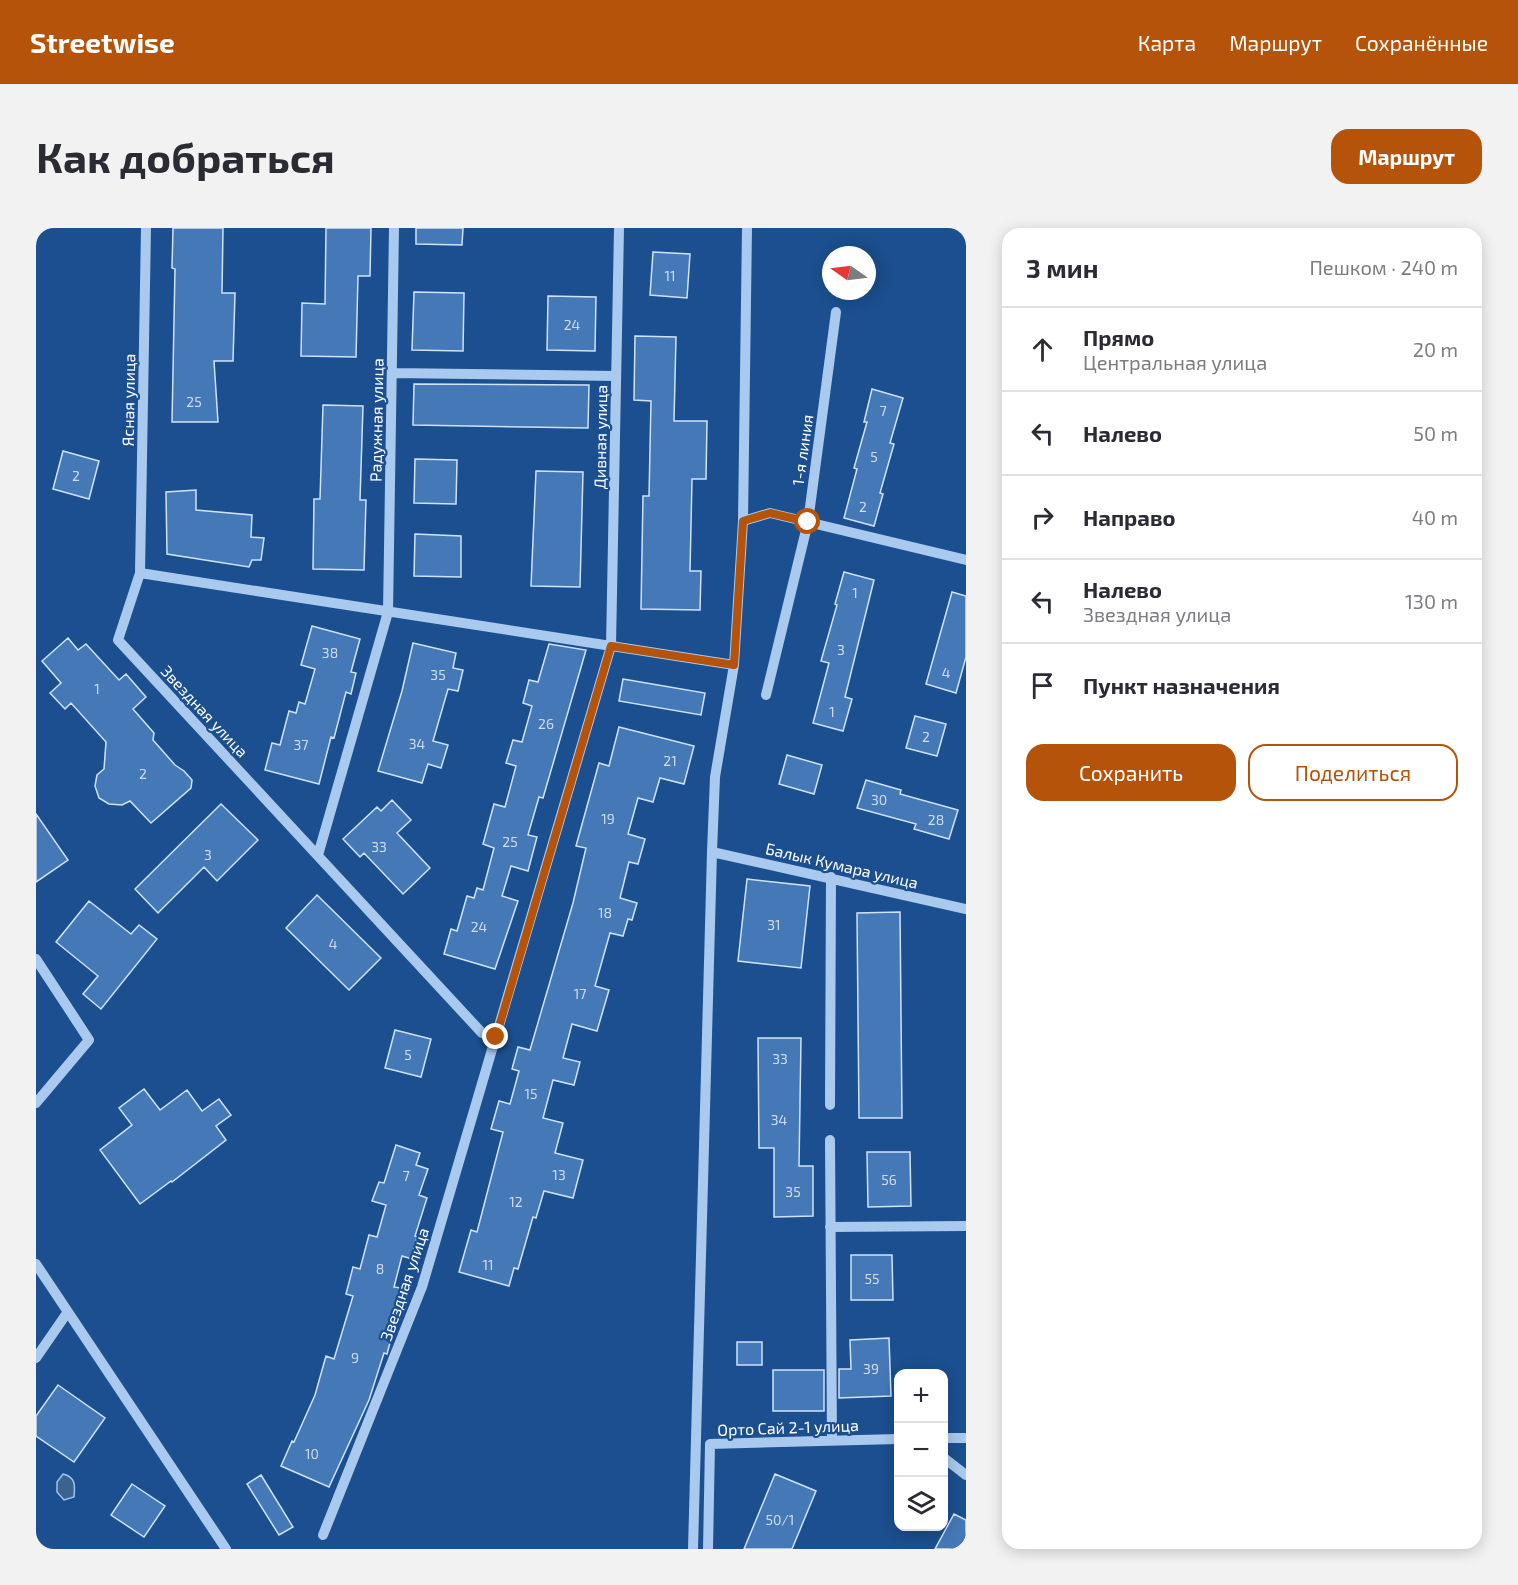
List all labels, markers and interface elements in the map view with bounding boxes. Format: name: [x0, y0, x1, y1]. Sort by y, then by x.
text: Streetwise: [30, 25, 175, 59]
text: Карта: [1138, 30, 1196, 55]
text: Маршрут: [1229, 30, 1322, 55]
text: Сохранённые: [1355, 30, 1488, 55]
button: Маршрут: [1331, 129, 1482, 184]
text: Как добраться: [36, 131, 335, 181]
north arrow: [822, 246, 876, 300]
text: 3 мин: [1026, 252, 1098, 283]
text: Пешком · 240 m: [1309, 255, 1458, 279]
house number: 11: [664, 267, 676, 284]
house number: 24: [564, 316, 580, 333]
text: Прямо: [1083, 324, 1154, 350]
icon: ahead: [1026, 333, 1059, 366]
text: 20 m: [1413, 337, 1458, 361]
text: Центральная улица: [1083, 350, 1267, 374]
street label: Ясная улица: [118, 353, 139, 447]
street label: Радужная улица: [365, 358, 388, 482]
street label: Дивная улица: [590, 385, 611, 489]
house number: 25: [186, 393, 202, 410]
house number: 7: [879, 402, 887, 419]
street label: 1-я линия: [788, 413, 816, 487]
icon: left: [1026, 417, 1059, 450]
text: Налево: [1083, 420, 1162, 446]
text: 50 m: [1413, 421, 1458, 445]
house number: 5: [870, 448, 878, 465]
house number: 2: [72, 467, 80, 484]
house number: 2: [859, 498, 867, 515]
icon: right: [1026, 501, 1059, 534]
text: Направо: [1083, 504, 1176, 530]
text: 40 m: [1412, 505, 1458, 529]
route start: [794, 508, 820, 534]
text: Налево: [1083, 576, 1162, 602]
house number: 1: [852, 584, 858, 601]
icon: left: [1026, 585, 1059, 618]
text: 130 m: [1405, 589, 1458, 613]
text: Звездная улица: [1083, 602, 1231, 626]
house number: 3: [837, 641, 845, 658]
house number: 38: [322, 644, 338, 661]
street label: Звездная улица: [157, 661, 252, 762]
house number: 4: [942, 664, 950, 681]
house number: 35: [430, 666, 446, 683]
icon: arrive: [1026, 669, 1059, 702]
text: Пункт назначения: [1083, 672, 1280, 698]
house number: 1: [94, 680, 100, 697]
house number: 1: [829, 703, 835, 720]
house number: 26: [538, 715, 554, 732]
house number: 2: [922, 728, 930, 745]
house number: 34: [409, 735, 425, 752]
house number: 37: [294, 736, 308, 753]
button: Сохранить: [1026, 744, 1236, 801]
button: Поделиться: [1248, 744, 1458, 801]
house number: 21: [663, 752, 677, 769]
house number: 2: [139, 765, 147, 782]
house number: 30: [871, 791, 887, 808]
house number: 19: [601, 810, 615, 827]
house number: 28: [928, 811, 944, 828]
house number: 25: [502, 833, 518, 850]
house number: 33: [371, 838, 387, 855]
street label: Балык Кумара улица: [764, 838, 920, 893]
house number: 3: [204, 846, 212, 863]
house number: 18: [598, 904, 612, 921]
house number: 31: [767, 916, 781, 933]
house number: 24: [471, 918, 487, 935]
house number: 4: [329, 935, 337, 952]
house number: 17: [574, 985, 586, 1002]
route end: [482, 1023, 508, 1049]
house number: 5: [404, 1046, 412, 1063]
house number: 33: [772, 1050, 788, 1067]
house number: 15: [524, 1085, 538, 1102]
house number: 34: [771, 1111, 787, 1128]
house number: 13: [552, 1166, 566, 1183]
house number: 7: [402, 1167, 410, 1184]
house number: 56: [881, 1171, 897, 1188]
house number: 35: [785, 1183, 801, 1200]
house number: 12: [509, 1193, 523, 1210]
street label: Звездная улица: [376, 1225, 433, 1343]
house number: 11: [482, 1256, 494, 1273]
house number: 8: [376, 1260, 384, 1277]
house number: 55: [864, 1270, 880, 1287]
house number: 9: [351, 1349, 359, 1366]
house number: 39: [863, 1360, 879, 1377]
map controls: [894, 1369, 948, 1531]
button: +: [894, 1369, 948, 1423]
street label: Орто Сай 2-1 улица: [717, 1415, 859, 1440]
button: −: [894, 1423, 948, 1477]
house number: 10: [305, 1445, 319, 1462]
button: layers: [894, 1477, 948, 1531]
house number: 50/1: [766, 1511, 794, 1528]

